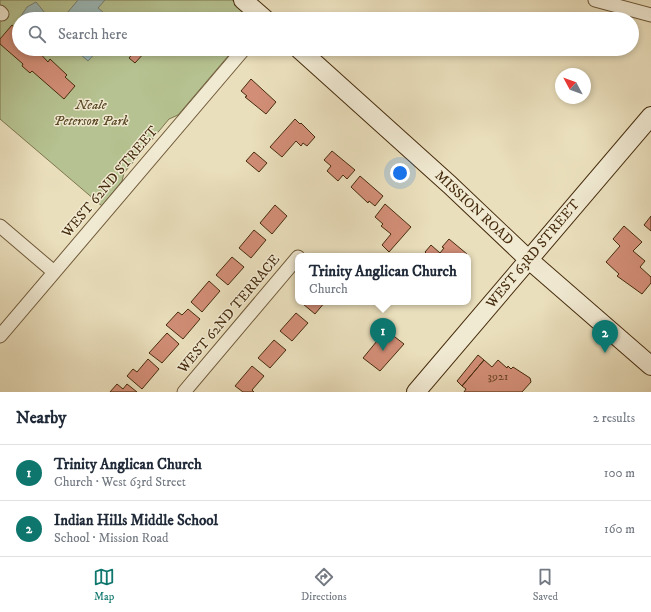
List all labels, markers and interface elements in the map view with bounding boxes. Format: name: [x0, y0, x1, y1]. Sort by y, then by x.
search box: [12, 12, 639, 56]
icon: search: [26, 23, 48, 45]
text: Search here: [58, 25, 127, 44]
north arrow: [555, 68, 591, 104]
park label: Neale Peterson Park: [54, 96, 129, 130]
street label: WEST 62ND STREET: [57, 122, 162, 242]
your location: [390, 163, 410, 183]
street label: MISSION ROAD: [431, 167, 517, 249]
street label: WEST 63RD STREET: [482, 196, 584, 313]
street label: WEST 62ND TERRACE: [173, 251, 284, 378]
popup: [295, 253, 471, 305]
text: Trinity Anglican Church: [309, 262, 457, 281]
text: Church: [309, 281, 348, 297]
pin: 1: [370, 318, 396, 351]
pin: 2: [592, 320, 618, 353]
house number: 3921: [488, 369, 508, 384]
text: Nearby: [16, 407, 66, 429]
text: 2 results: [593, 410, 635, 426]
text: Trinity Anglican Church: [54, 455, 202, 474]
text: 1: [27, 465, 31, 481]
text: 100 m: [604, 465, 635, 481]
text: Church · West 63rd Street: [54, 474, 186, 490]
text: Indian Hills Middle School: [54, 511, 218, 530]
text: 2: [26, 521, 32, 537]
text: 160 m: [604, 521, 635, 537]
text: School · Mission Road: [54, 530, 168, 546]
tab: Map: [93, 566, 115, 604]
tab: Directions: [301, 566, 347, 604]
tab: Saved: [533, 566, 558, 604]

